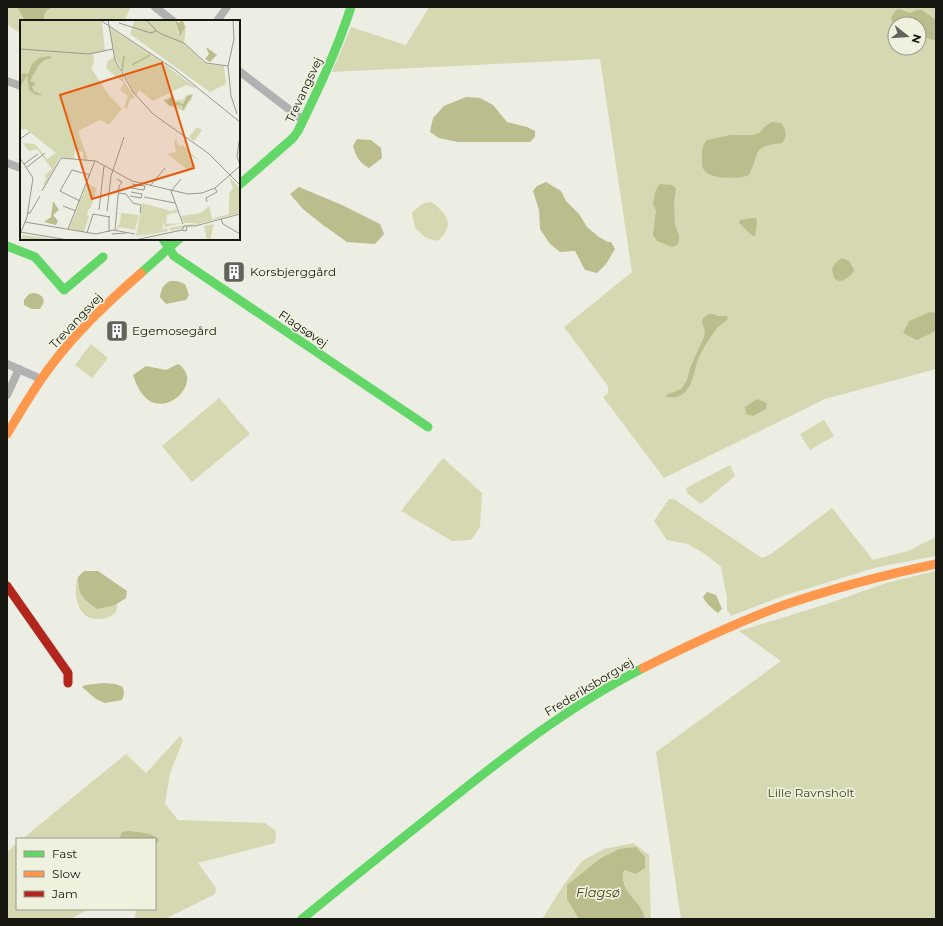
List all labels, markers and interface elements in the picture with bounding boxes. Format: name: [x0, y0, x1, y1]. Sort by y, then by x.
north arrow: [887, 16, 927, 56]
inset map: [20, 20, 240, 240]
text: N: [909, 33, 925, 45]
street label: Trevangsvej: [282, 55, 325, 125]
building icon: Korsbjerggård: [221, 259, 247, 285]
place label: Korsbjerggård: [250, 264, 336, 279]
street label: Trevangsvej: [46, 290, 105, 352]
street label: Flagsøvej: [276, 307, 331, 350]
building icon: Egemosegård: [104, 318, 130, 344]
place label: Egemosegård: [132, 323, 217, 338]
street label: Frederiksborgvej: [542, 654, 636, 719]
park label: Lille Ravnsholt: [768, 785, 855, 800]
legend: [16, 838, 156, 910]
text: Fast: [52, 846, 77, 861]
text: Slow: [52, 866, 81, 881]
water label: Flagsø: [576, 884, 620, 900]
text: Jam: [51, 886, 78, 901]

